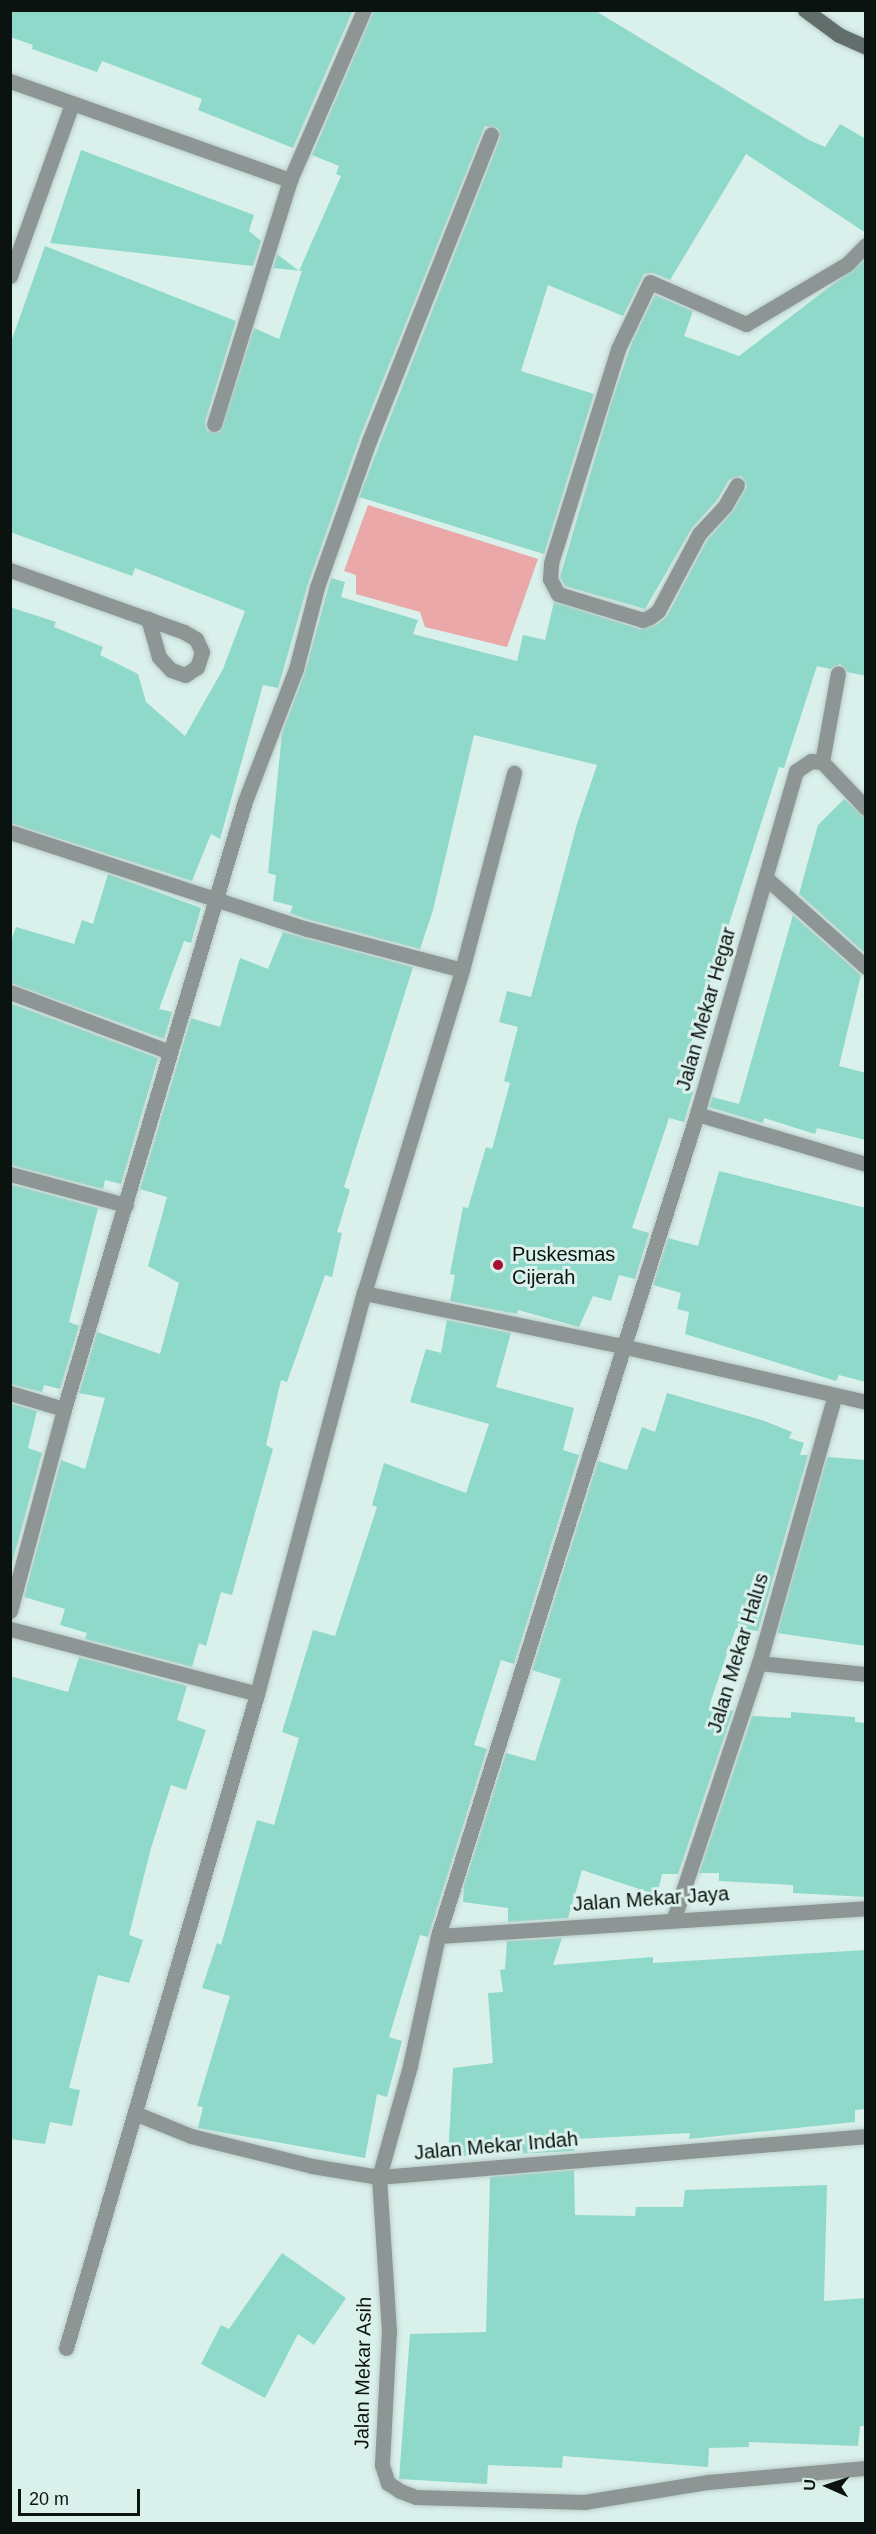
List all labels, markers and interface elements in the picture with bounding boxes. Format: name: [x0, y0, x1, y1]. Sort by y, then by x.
street label: Jalan Mekar Hegar: [671, 924, 741, 1094]
place label: Puskesmas Cijerah: [512, 1242, 615, 1289]
marker: Puskesmas Cijerah: [489, 1256, 507, 1274]
street label: Jalan Mekar Halus: [702, 1570, 774, 1736]
street label: Jalan Mekar Jaya: [572, 1882, 730, 1916]
street label: Jalan Mekar Indah: [413, 2127, 579, 2165]
street label: Jalan Mekar Asih: [350, 2296, 376, 2450]
north arrow: [798, 2456, 858, 2516]
scale bar: [21, 2477, 142, 2515]
text: U: [801, 2479, 818, 2491]
text: 20 m: [29, 2489, 69, 2509]

